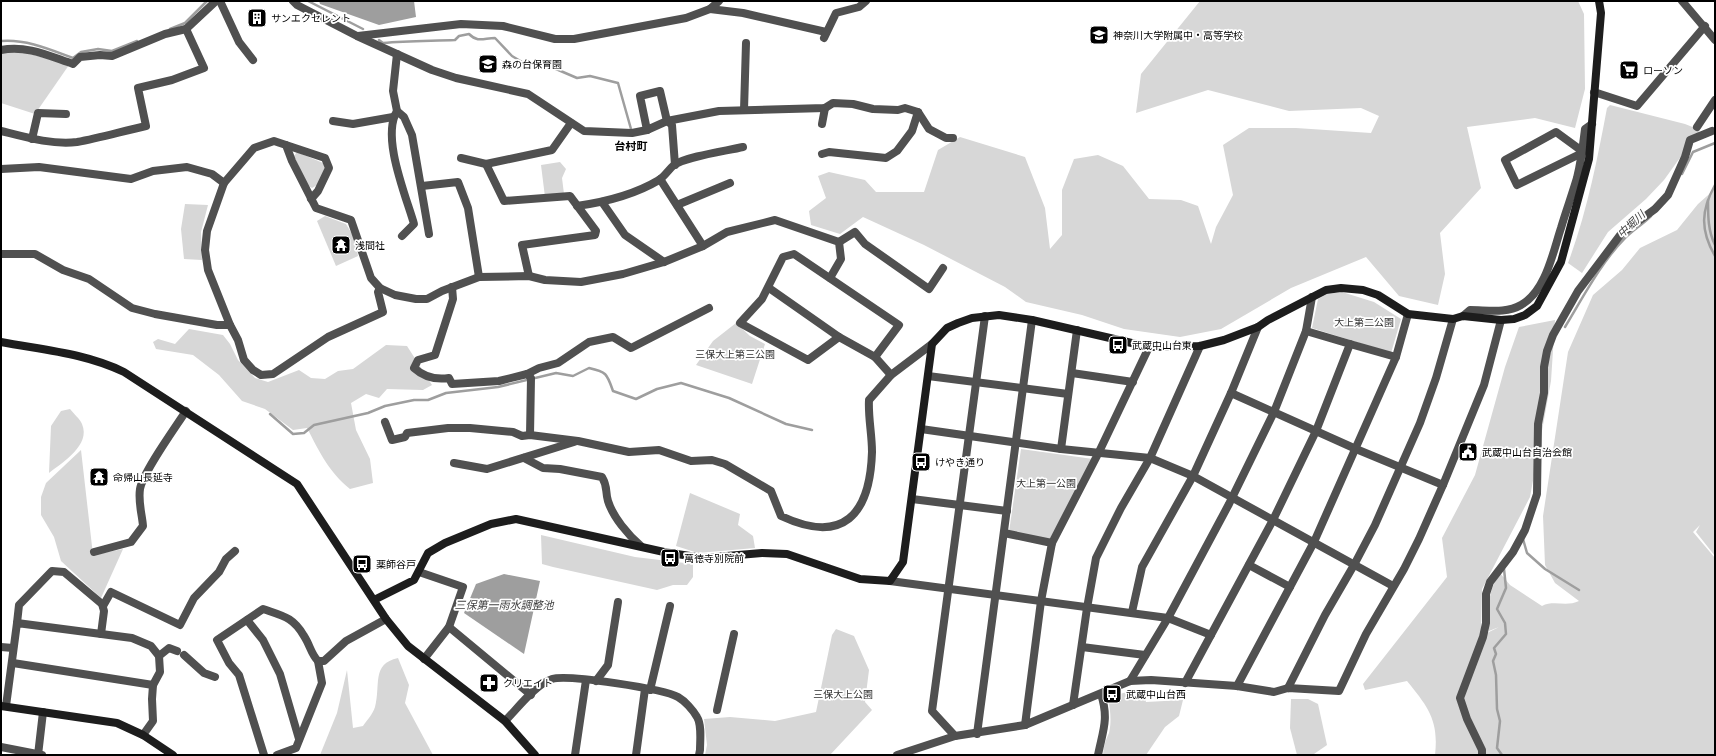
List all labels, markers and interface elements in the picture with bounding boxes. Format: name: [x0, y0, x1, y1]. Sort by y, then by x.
building icon: サンエクセレント: [246, 7, 268, 29]
place label: サンエクセレント: [271, 12, 351, 24]
school or university icon: 神奈川大学附属中・高等学校: [1088, 24, 1110, 46]
place label: 神奈川大学附属中・高等学校: [1113, 29, 1243, 41]
school or university icon: 森の台保育園: [477, 53, 499, 75]
place label: 森の台保育園: [502, 58, 562, 70]
supermarket icon: ローソン: [1618, 59, 1640, 81]
place label: ローソン: [1643, 64, 1683, 76]
district label: 台村町: [615, 140, 648, 152]
water label: 中堀川: [1615, 208, 1648, 240]
temple icon: 浅間社: [330, 234, 352, 256]
place label: 浅間社: [355, 239, 385, 251]
park label: 大上第二公園: [1334, 316, 1394, 328]
bus stop icon: 武蔵中山台東: [1107, 334, 1129, 356]
place label: 武蔵中山台東: [1132, 339, 1192, 351]
park label: 三保大上第三公園: [695, 348, 775, 360]
public building icon: 武蔵中山台自治会館: [1457, 441, 1479, 463]
place label: 武蔵中山台自治会館: [1482, 446, 1572, 458]
bus stop icon: けやき通り: [910, 451, 932, 473]
place label: けやき通り: [935, 456, 985, 468]
temple icon: 命帰山長延寺: [88, 466, 110, 488]
place label: 命帰山長延寺: [113, 471, 173, 483]
park label: 大上第一公園: [1016, 477, 1076, 489]
bus stop icon: 萬徳寺別院前: [659, 547, 681, 569]
place label: 萬徳寺別院前: [684, 552, 744, 564]
bus stop icon: 薬師谷戸: [351, 553, 373, 575]
place label: 薬師谷戸: [376, 558, 416, 570]
water label: 三保第一雨水調整池: [455, 599, 554, 611]
pharmacy icon: クリエイト: [478, 672, 500, 694]
place label: クリエイト: [503, 677, 553, 689]
bus stop icon: 武蔵中山台西: [1101, 683, 1123, 705]
park label: 三保大上公園: [813, 688, 873, 700]
place label: 武蔵中山台西: [1126, 688, 1186, 700]

